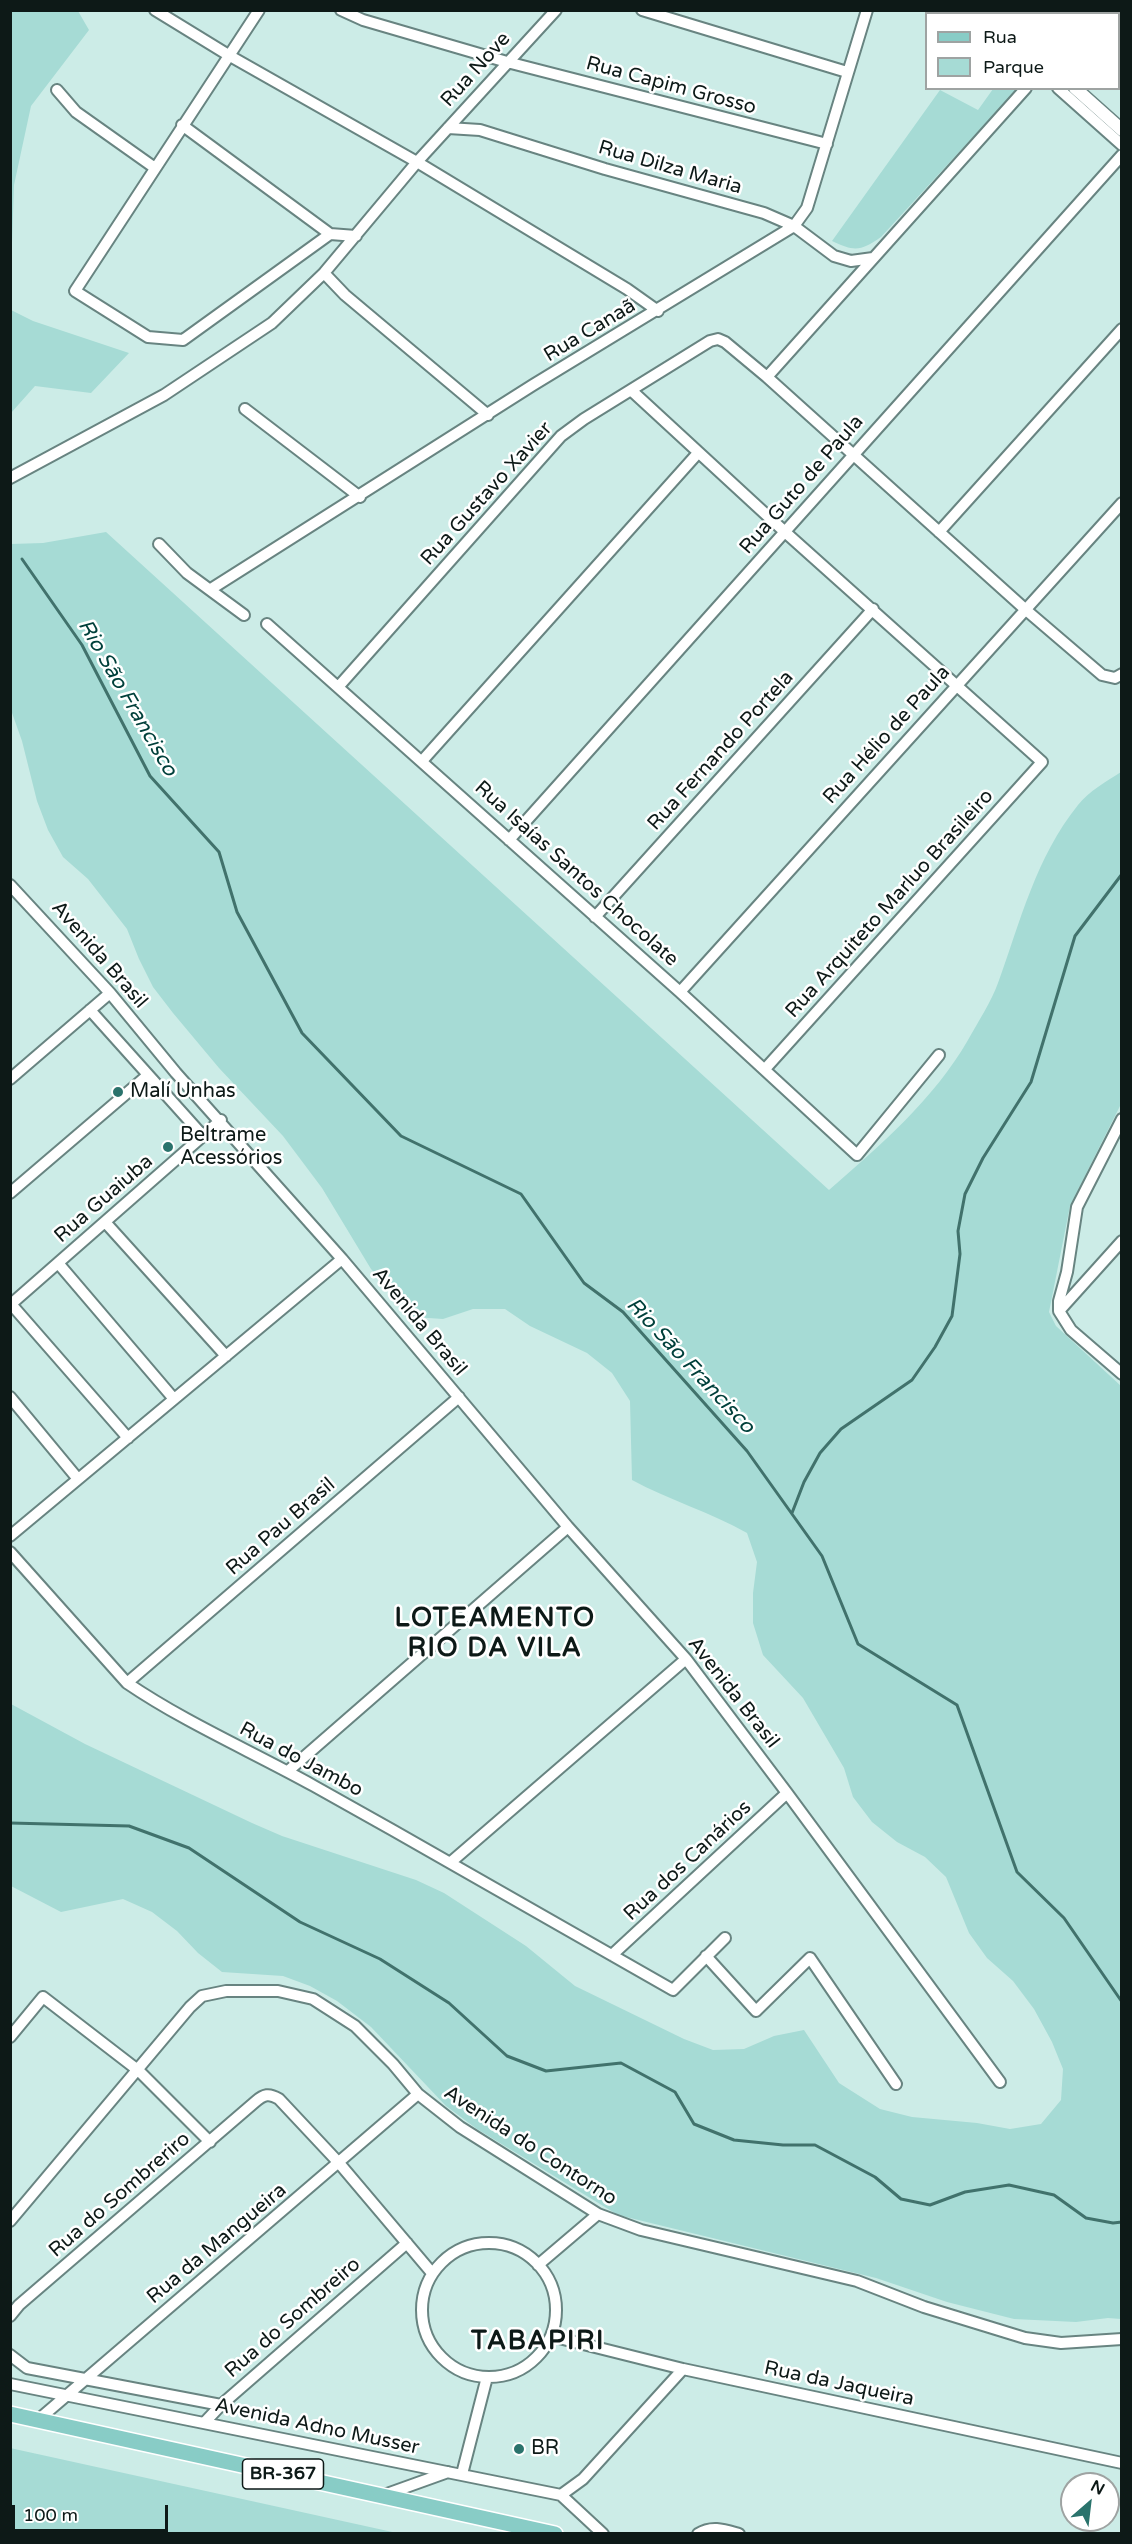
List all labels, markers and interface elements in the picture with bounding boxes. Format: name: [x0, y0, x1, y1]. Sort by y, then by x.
legend: [925, 12, 1120, 90]
text: Rua: [983, 26, 1017, 48]
street label: Rua Nove: [436, 28, 516, 112]
street label: Rua Capim Grosso: [583, 52, 759, 120]
text: Parque: [983, 56, 1044, 78]
street label: Rua Dilza Maria: [595, 136, 745, 200]
street label: Rua Canaã: [540, 294, 640, 368]
street label: Rua Guto de Paula: [735, 410, 869, 560]
street label: Rua Gustavo Xavier: [416, 417, 558, 571]
water label: Rio São Francisco: [72, 615, 182, 781]
street label: Rua Hélio de Paula: [819, 661, 955, 809]
street label: Rua Fernando Portela: [643, 666, 799, 836]
street label: Rua Isaías Santos Chocolate: [469, 776, 683, 972]
street label: Rua Arquiteto Marluo Brasileiro: [781, 785, 999, 1023]
street label: Avenida Brasil: [46, 896, 152, 1014]
place label: Malí Unhas: [130, 1080, 236, 1104]
marker: Malí Unhas: [111, 1085, 125, 1099]
place label: Beltrame Acessórios: [180, 1124, 282, 1171]
marker: Beltrame Acessórios: [161, 1140, 175, 1154]
street label: Rua Guaiuba: [50, 1150, 158, 1248]
street label: Avenida Brasil: [367, 1263, 471, 1381]
water label: Rio São Francisco: [621, 1293, 759, 1439]
street label: Rua Pau Brasil: [222, 1473, 340, 1581]
district label: LOTEAMENTO RIO DA VILA: [394, 1603, 596, 1664]
street label: Avenida Brasil: [682, 1633, 784, 1753]
street label: Rua do Jambo: [235, 1717, 367, 1803]
street label: Rua dos Canários: [619, 1796, 757, 1926]
street label: Avenida do Contorno: [439, 2081, 621, 2211]
street label: Rua do Sombreriro: [45, 2127, 195, 2263]
street label: Rua da Mangueira: [142, 2179, 292, 2309]
street label: Rua do Sombreiro: [220, 2253, 366, 2383]
district label: TABAPIRI: [471, 2326, 605, 2358]
street label: Rua da Jaqueira: [762, 2356, 916, 2412]
street label: Avenida Adno Musser: [213, 2394, 421, 2460]
place label: BR: [531, 2437, 559, 2461]
marker: BR: [512, 2442, 526, 2456]
road number: BR-367: [242, 2459, 324, 2489]
north arrow: [1060, 2472, 1120, 2532]
text: N: [1087, 2476, 1108, 2500]
scale bar: [15, 2493, 171, 2531]
text: 100 m: [23, 2504, 78, 2526]

